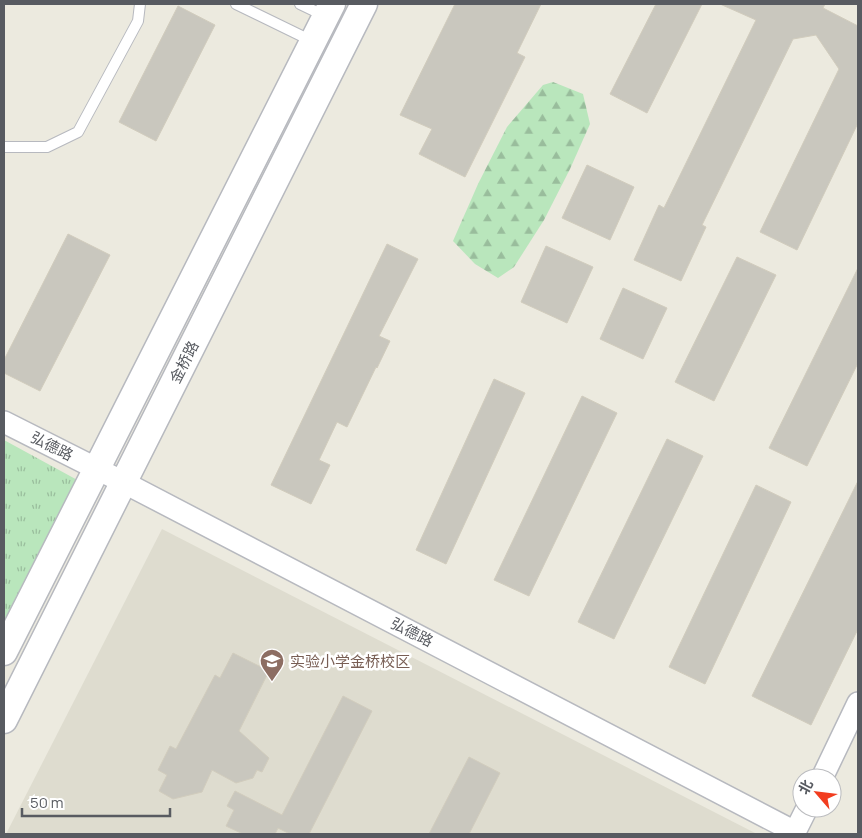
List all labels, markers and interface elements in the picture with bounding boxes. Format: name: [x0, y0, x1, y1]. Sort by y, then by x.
street label: 金桥路: [164, 337, 204, 387]
street label: 弘德路: [27, 426, 77, 466]
street label: 弘德路: [387, 612, 437, 652]
school or university icon: 实验小学金桥校区: [259, 648, 285, 682]
place label: 实验小学金桥校区: [290, 651, 410, 672]
north arrow: [792, 768, 842, 818]
text: 北: [793, 776, 817, 797]
scale bar: [22, 786, 170, 818]
text: 50 m: [30, 792, 64, 813]

